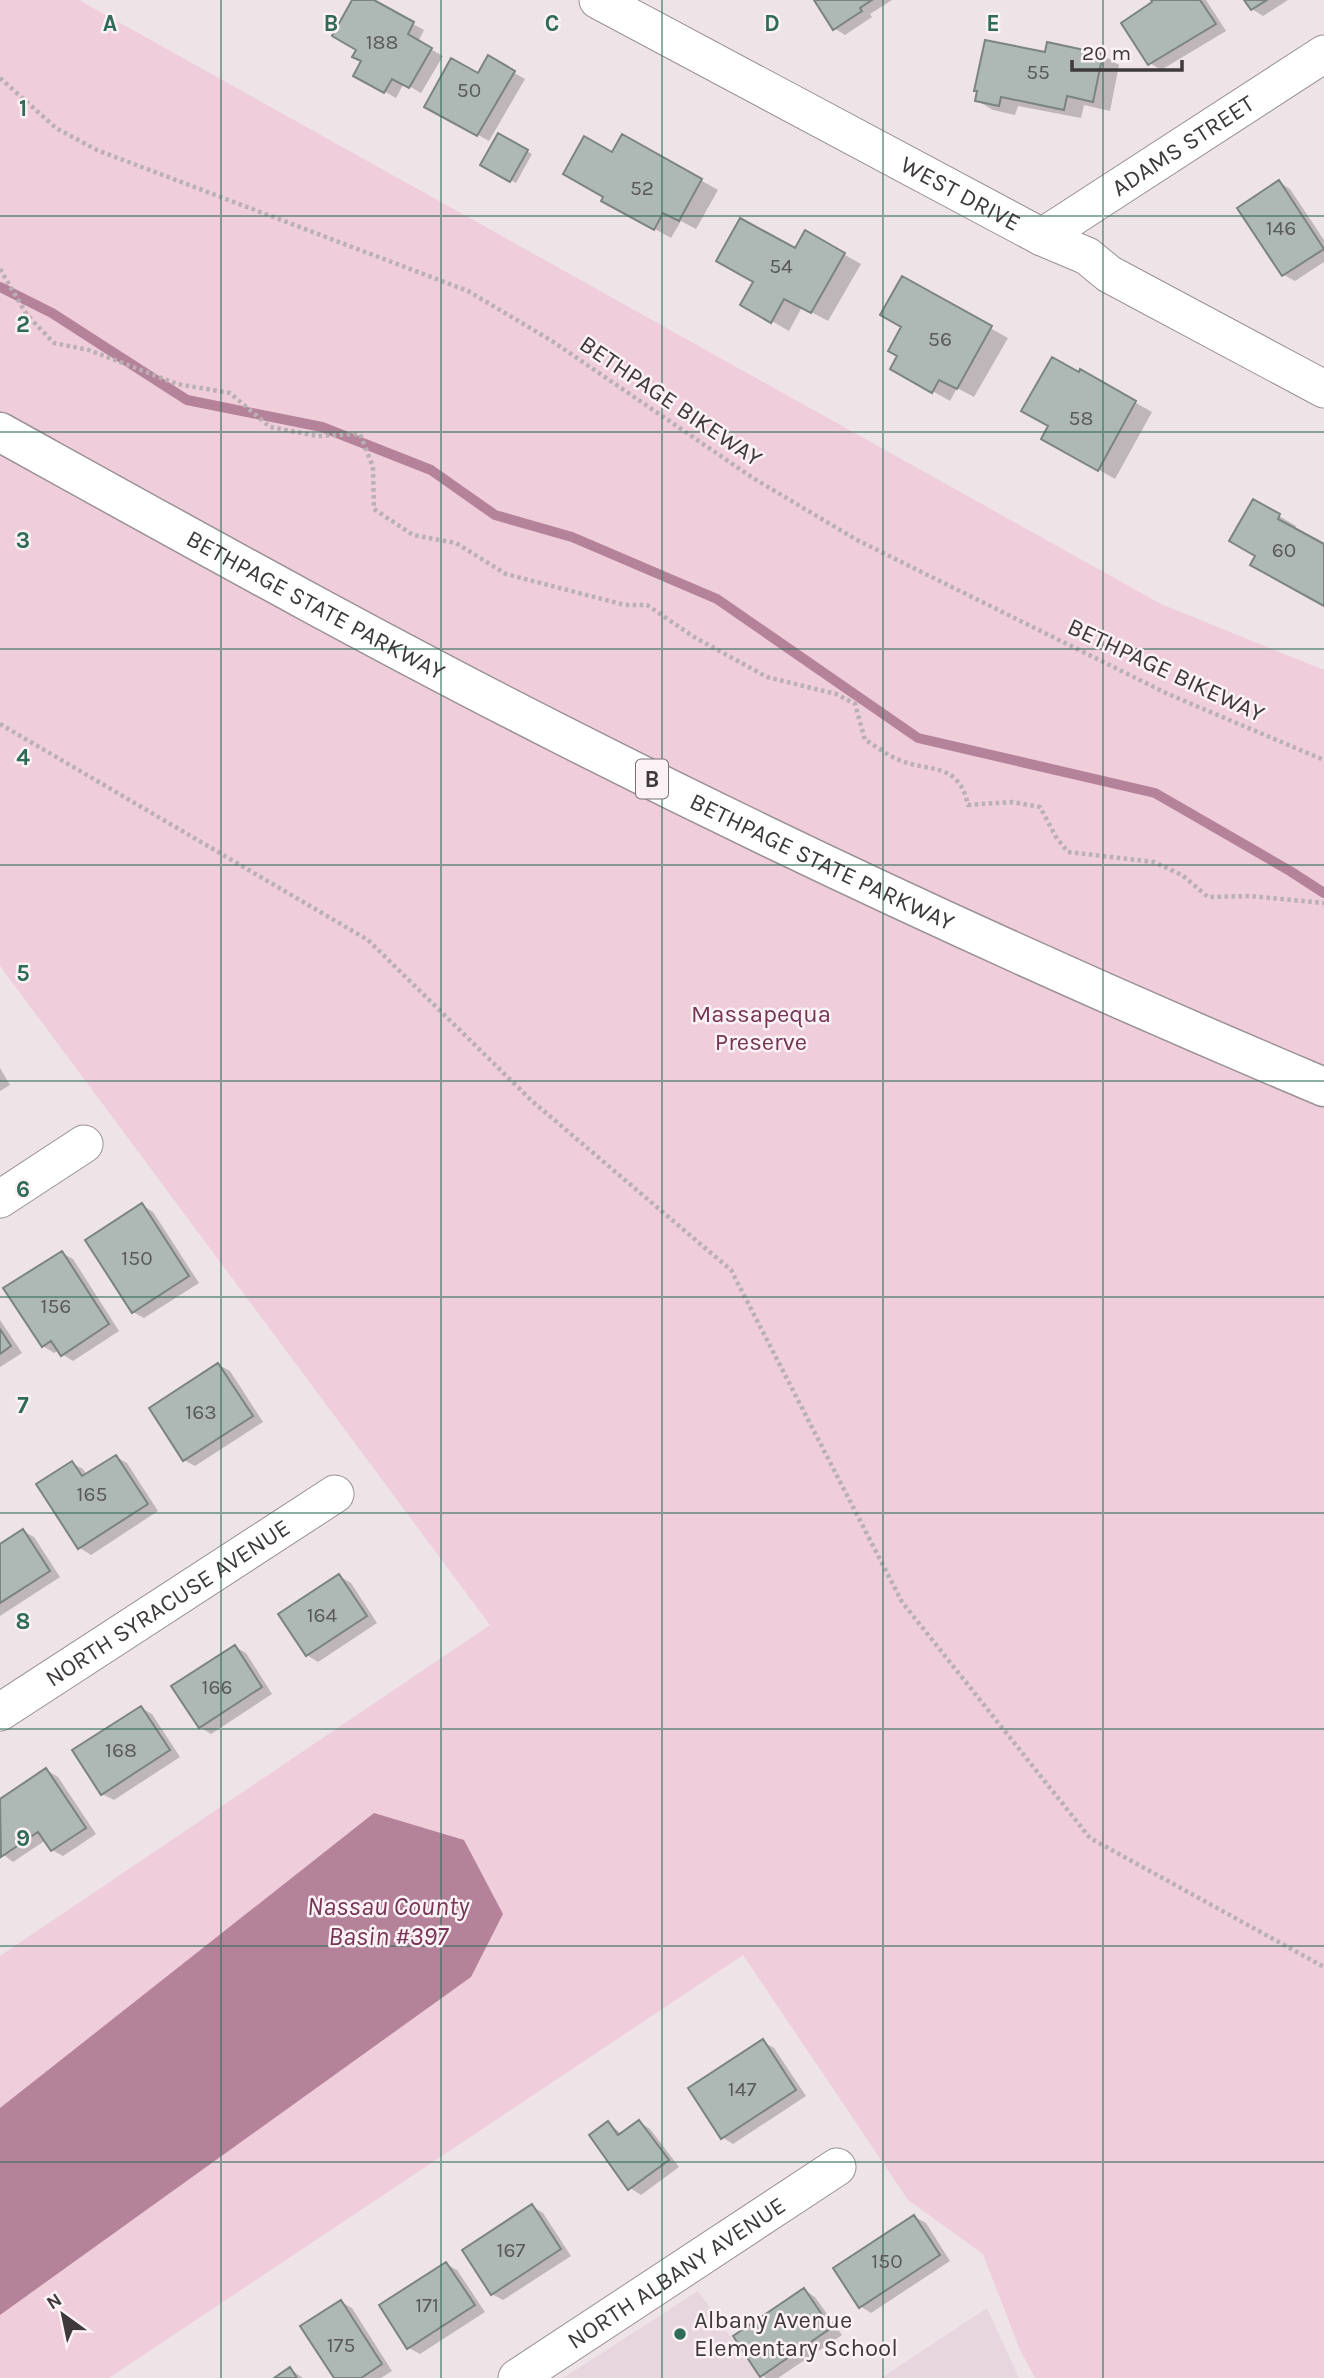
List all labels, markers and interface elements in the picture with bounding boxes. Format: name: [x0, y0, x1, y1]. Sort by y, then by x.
text: A: [103, 10, 117, 37]
text: B: [324, 10, 338, 37]
text: C: [545, 10, 559, 37]
text: D: [764, 10, 780, 37]
text: E: [986, 10, 1000, 37]
scale bar: [1072, 28, 1182, 72]
house number: 188: [366, 30, 398, 54]
text: 20 m: [1082, 41, 1131, 65]
house number: 55: [1026, 60, 1050, 84]
house number: 50: [457, 78, 481, 102]
street label: ADAMS STREET: [1106, 89, 1259, 202]
text: 1: [19, 95, 27, 122]
street label: WEST DRIVE: [896, 150, 1025, 237]
house number: 52: [630, 176, 654, 200]
house number: 146: [1266, 216, 1296, 240]
house number: 54: [769, 254, 793, 278]
text: 2: [16, 311, 30, 338]
house number: 56: [928, 327, 952, 351]
street label: BETHPAGE BIKEWAY: [574, 330, 768, 472]
house number: 58: [1069, 406, 1093, 430]
street label: BETHPAGE STATE PARKWAY: [182, 524, 450, 686]
text: 3: [16, 527, 30, 554]
house number: 60: [1272, 538, 1296, 562]
street label: BETHPAGE BIKEWAY: [1063, 612, 1269, 728]
text: 4: [16, 744, 30, 771]
road number: B: [636, 760, 668, 799]
street label: BETHPAGE STATE PARKWAY: [685, 787, 959, 937]
text: 5: [16, 960, 30, 987]
park label: Massapequa Preserve: [691, 1000, 831, 1056]
text: 6: [16, 1176, 30, 1203]
house number: 150: [121, 1246, 153, 1270]
house number: 156: [41, 1294, 71, 1318]
text: 7: [17, 1392, 29, 1419]
house number: 163: [185, 1400, 217, 1424]
house number: 165: [77, 1482, 107, 1506]
street label: NORTH SYRACUSE AVENUE: [40, 1513, 295, 1693]
house number: 164: [307, 1603, 338, 1627]
text: 8: [16, 1608, 30, 1635]
house number: 166: [202, 1675, 233, 1699]
house number: 168: [105, 1738, 137, 1762]
text: 9: [16, 1825, 30, 1852]
water label: Nassau County Basin #397: [307, 1891, 470, 1952]
house number: 147: [728, 2077, 756, 2101]
street label: NORTH ALBANY AVENUE: [562, 2191, 791, 2355]
house number: 167: [497, 2238, 526, 2262]
house number: 150: [871, 2249, 903, 2273]
north arrow: [28, 2280, 98, 2350]
text: N: [43, 2289, 66, 2315]
house number: 171: [415, 2293, 439, 2317]
place label: Albany Avenue Elementary School: [694, 2306, 898, 2362]
marker: Albany Avenue Elementary School: [672, 2326, 688, 2342]
house number: 175: [327, 2333, 355, 2357]

